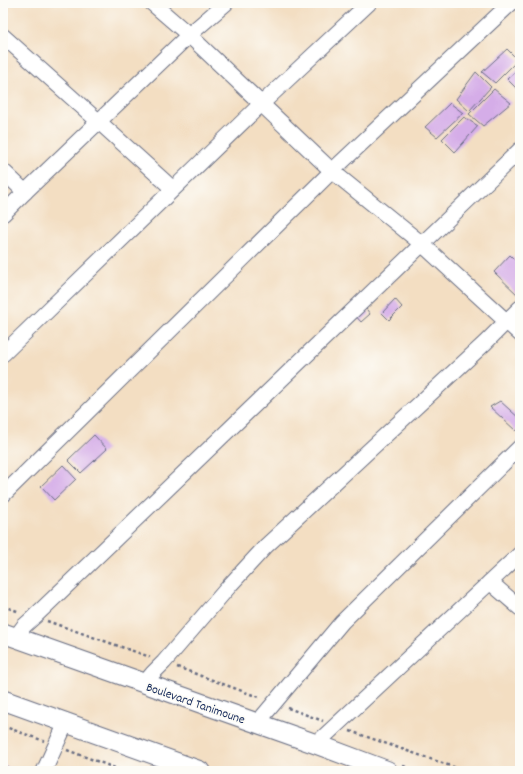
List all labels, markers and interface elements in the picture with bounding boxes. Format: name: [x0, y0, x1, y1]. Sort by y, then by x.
street label: Boulevard Tanimoune: [143, 679, 247, 730]

